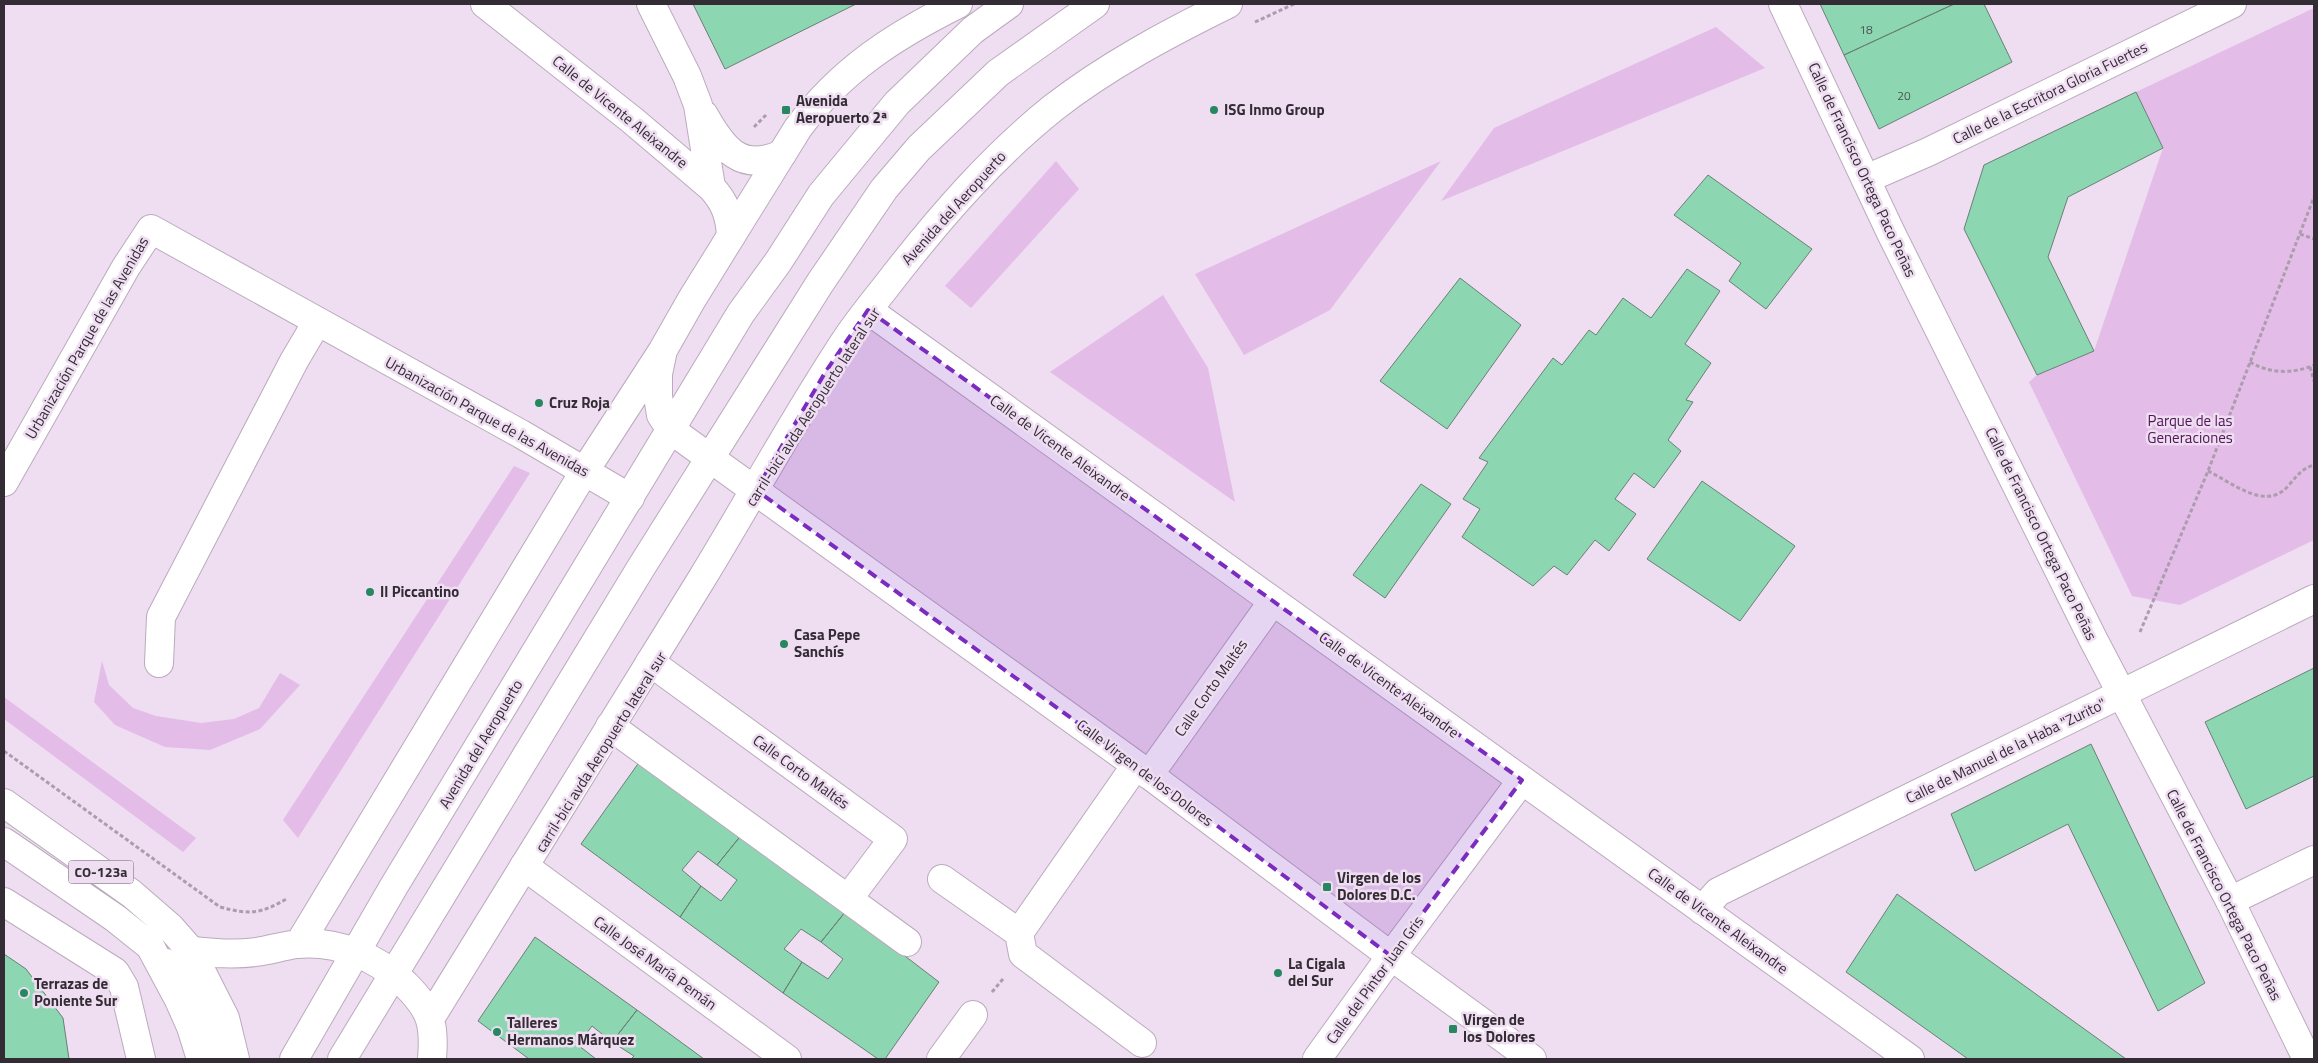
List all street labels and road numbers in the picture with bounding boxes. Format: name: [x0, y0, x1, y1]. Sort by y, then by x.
street label: Calle de la Escritora Gloria Fuertes: [1949, 35, 2151, 150]
street label: Calle de Vicente Aleixandre: [548, 50, 693, 174]
street label: Calle de Francisco Ortega Paco Peñas: [1802, 59, 1922, 281]
street label: Avenida del Aeropuerto: [896, 145, 1011, 270]
street label: Urbanización Parque de las Avenidas: [19, 232, 154, 443]
street label: carril-bici avda Aeropuerto lateral sur: [739, 303, 886, 511]
street label: Urbanización Parque de las Avenidas: [381, 351, 594, 482]
street label: Calle de Vicente Aleixandre: [985, 389, 1135, 506]
street label: Calle de Francisco Ortega Paco Peñas: [1980, 423, 2103, 644]
street label: Calle de Vicente Aleixandre: [1314, 626, 1464, 743]
street label: Calle Corto Maltés: [1168, 634, 1253, 741]
street label: carril-bici avda Aeropuerto lateral sur: [529, 647, 672, 857]
street label: Avenida del Aeropuerto: [433, 675, 528, 813]
street label: Calle de Manuel de la Haba "Zurito": [1902, 692, 2110, 809]
street label: Calle Virgen de los Dolores: [1072, 713, 1219, 832]
street label: Calle Corto Maltés: [748, 729, 854, 815]
street label: Calle de Francisco Ortega Paco Peñas: [2161, 785, 2288, 1004]
road number: CO-123a: [68, 860, 134, 884]
street label: Calle de Vicente Aleixandre: [1643, 862, 1793, 979]
street label: Calle José María Pemán: [589, 910, 722, 1015]
street label: Calle del Pintor Juan Gris: [1320, 911, 1429, 1049]

